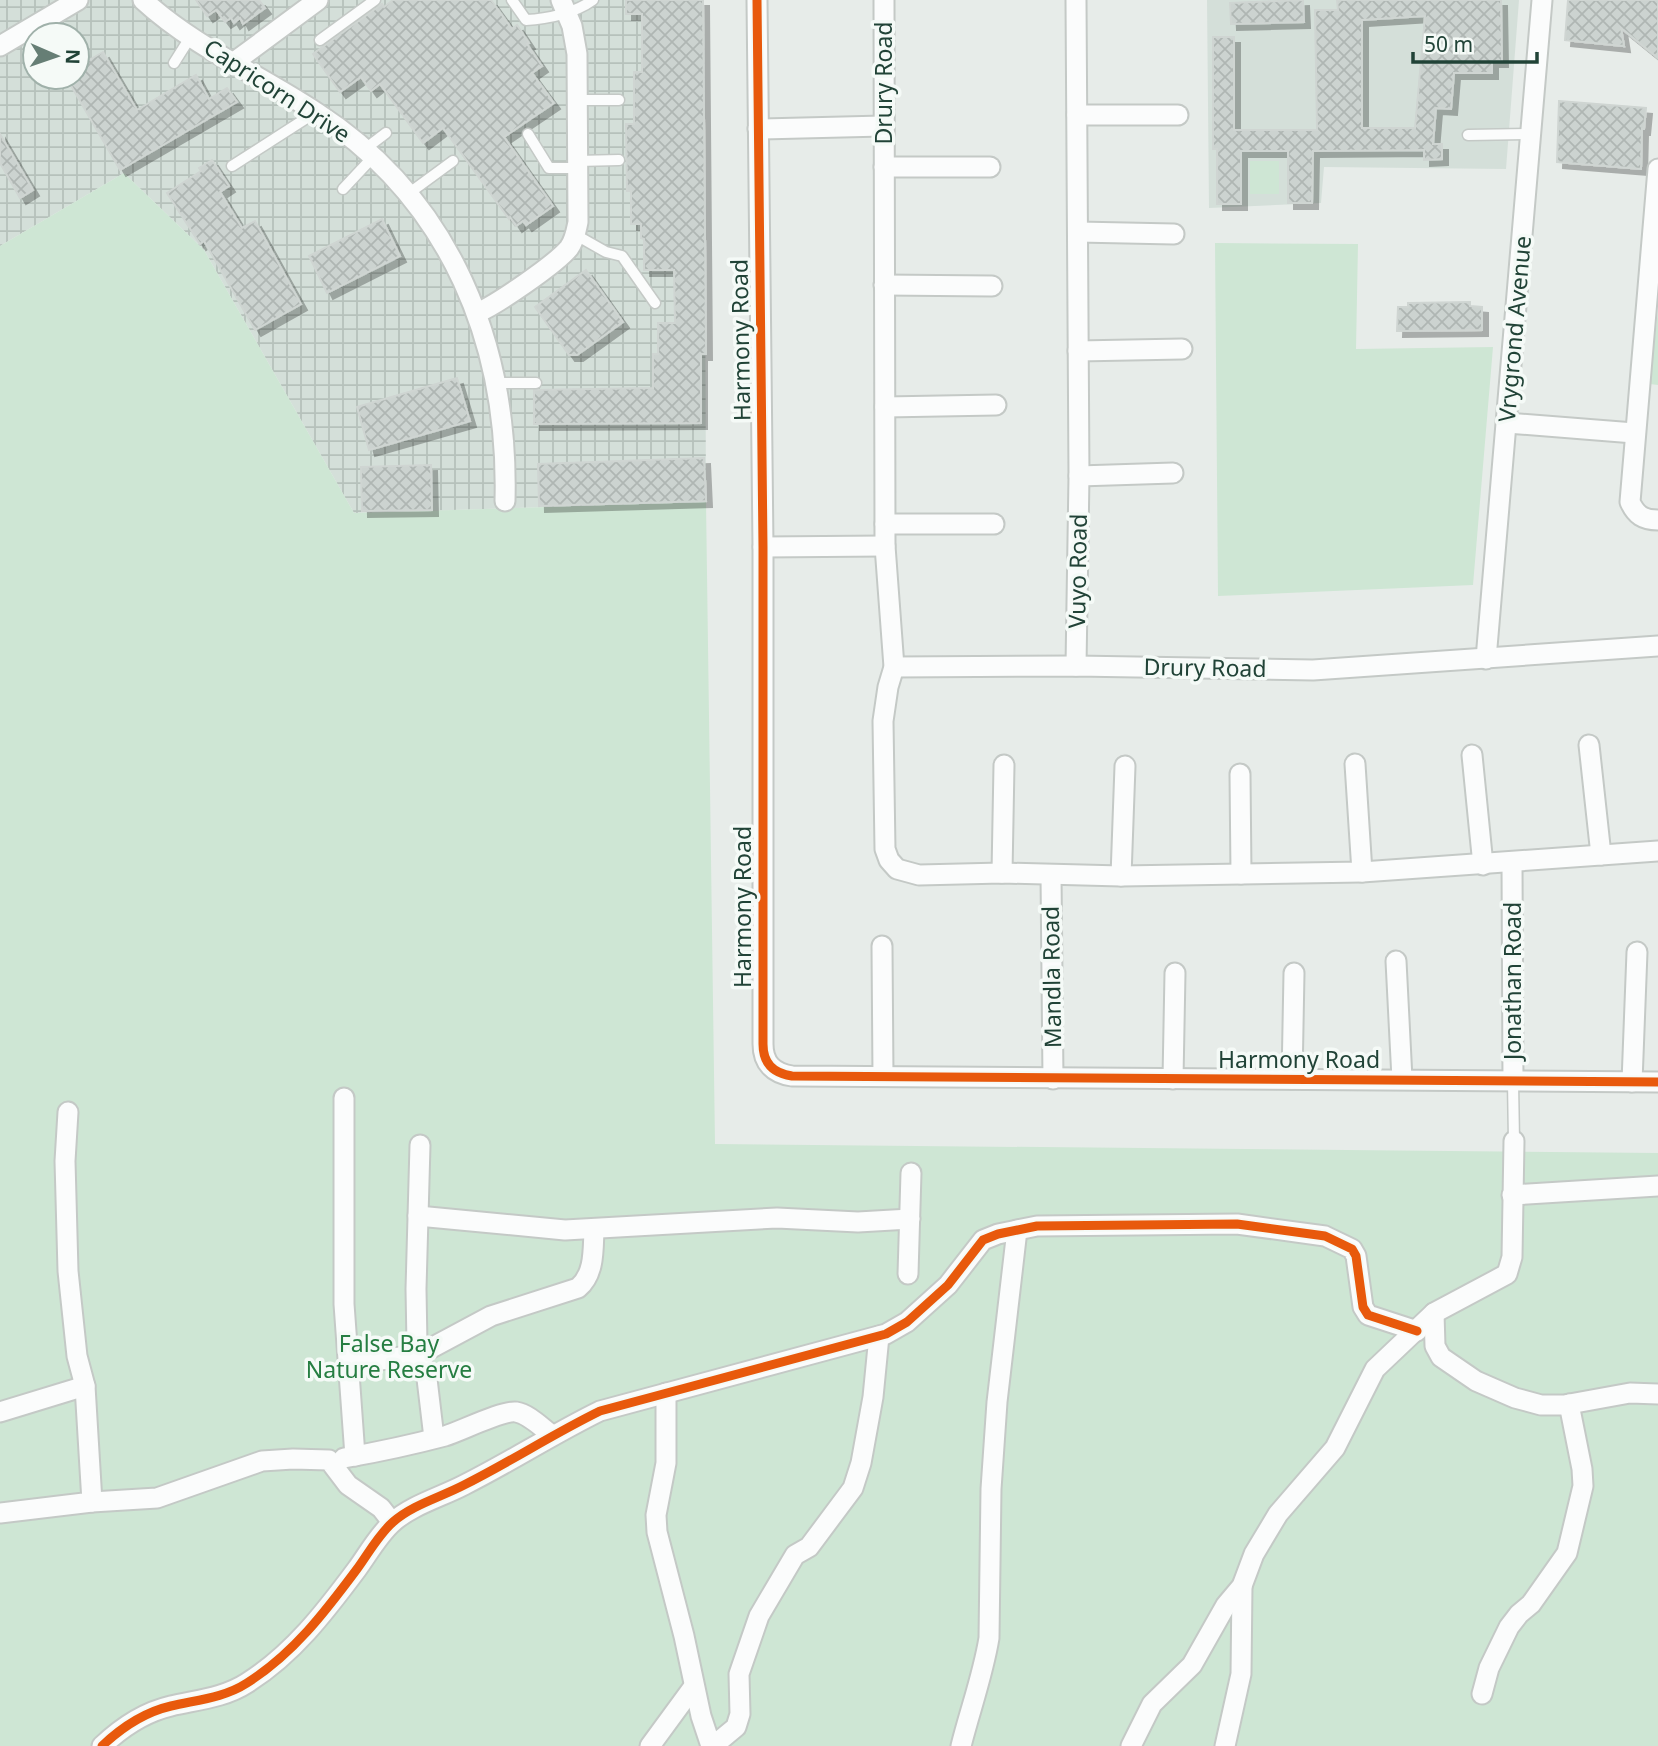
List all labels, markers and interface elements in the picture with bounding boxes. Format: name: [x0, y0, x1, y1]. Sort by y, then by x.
north arrow: [21, 21, 91, 91]
scale bar: [1413, 21, 1537, 65]
street label: Drury Road: [867, 22, 899, 144]
text: 50 m: [1424, 30, 1473, 58]
street label: Capricorn Drive: [198, 31, 357, 149]
text: N: [60, 48, 86, 65]
street label: Vrygrond Avenue: [1490, 234, 1538, 423]
street label: Harmony Road: [723, 259, 757, 421]
street label: Vuyo Road: [1060, 513, 1094, 629]
street label: Drury Road: [1143, 650, 1267, 684]
street label: Harmony Road: [726, 826, 758, 988]
street label: Jonathan Road: [1496, 902, 1528, 1062]
street label: Mandla Road: [1034, 906, 1068, 1048]
street label: Harmony Road: [1218, 1043, 1380, 1075]
park label: False Bay Nature Reserve: [306, 1327, 472, 1385]

